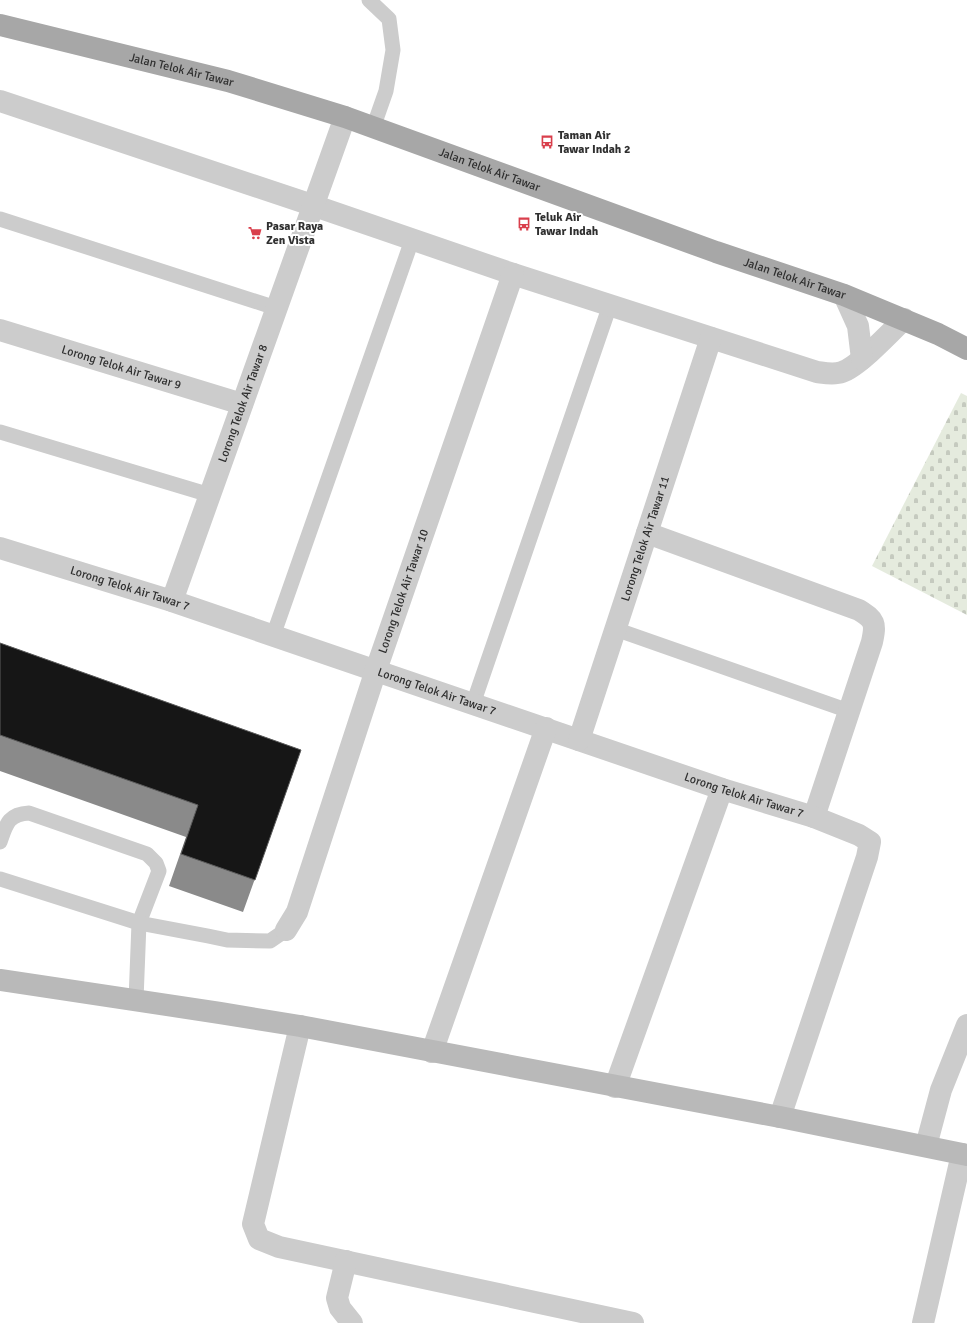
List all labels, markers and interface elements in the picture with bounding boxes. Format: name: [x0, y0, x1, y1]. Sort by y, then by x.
street label: Jalan Telok Air Tawar: [128, 50, 236, 90]
place label: Taman Air Tawar Indah 2: [558, 128, 631, 157]
bus stop icon: Taman Air Tawar Indah 2: [539, 134, 555, 150]
street label: Jalan Telok Air Tawar: [437, 144, 543, 195]
place label: Teluk Air Tawar Indah: [535, 210, 599, 239]
bus stop icon: Teluk Air Tawar Indah: [516, 216, 532, 232]
place label: Pasar Raya Zen Vista: [266, 219, 323, 248]
supermarket icon: Pasar Raya Zen Vista: [247, 225, 263, 241]
street label: Jalan Telok Air Tawar: [742, 254, 848, 303]
street label: Lorong Telok Air Tawar 9: [60, 342, 183, 392]
street label: Lorong Telok Air Tawar 8: [215, 342, 271, 464]
street label: Lorong Telok Air Tawar 11: [618, 474, 673, 603]
street label: Lorong Telok Air Tawar 10: [375, 527, 432, 655]
street label: Lorong Telok Air Tawar 7: [68, 563, 192, 614]
street label: Lorong Telok Air Tawar 7: [376, 664, 498, 719]
street label: Lorong Telok Air Tawar 7: [682, 769, 805, 821]

